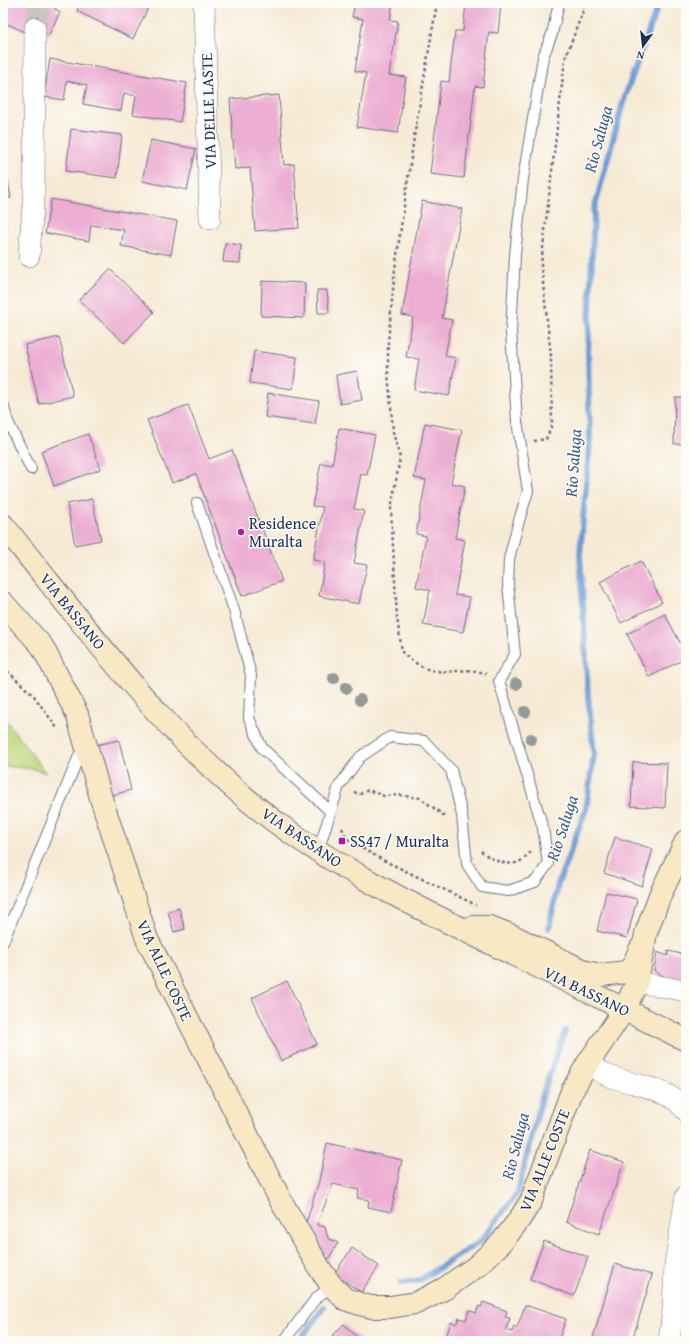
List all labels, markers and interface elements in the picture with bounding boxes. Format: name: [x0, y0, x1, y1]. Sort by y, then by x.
north arrow: [623, 26, 663, 66]
text: N: [634, 47, 646, 64]
street label: VIA DELLE LASTE: [194, 53, 222, 169]
water label: Rio Saluga: [576, 103, 618, 176]
water label: Rio Saluga: [558, 428, 587, 499]
place label: Residence Muralta: [249, 511, 316, 553]
marker: Residence Muralta: [236, 527, 246, 537]
street label: VIA BASSANO: [34, 567, 112, 655]
water label: Rio Saluga: [539, 791, 584, 865]
street label: VIA BASSANO: [257, 801, 347, 873]
place label: SS47 / Muralta: [350, 829, 450, 853]
marker: SS47 / Muralta: [337, 836, 347, 846]
street label: VIA ALLE COSTE: [131, 916, 199, 1024]
street label: VIA BASSANO: [540, 960, 634, 1022]
street label: VIA ALLE COSTE: [512, 1105, 576, 1215]
water label: Rio Saluga: [494, 1110, 535, 1183]

